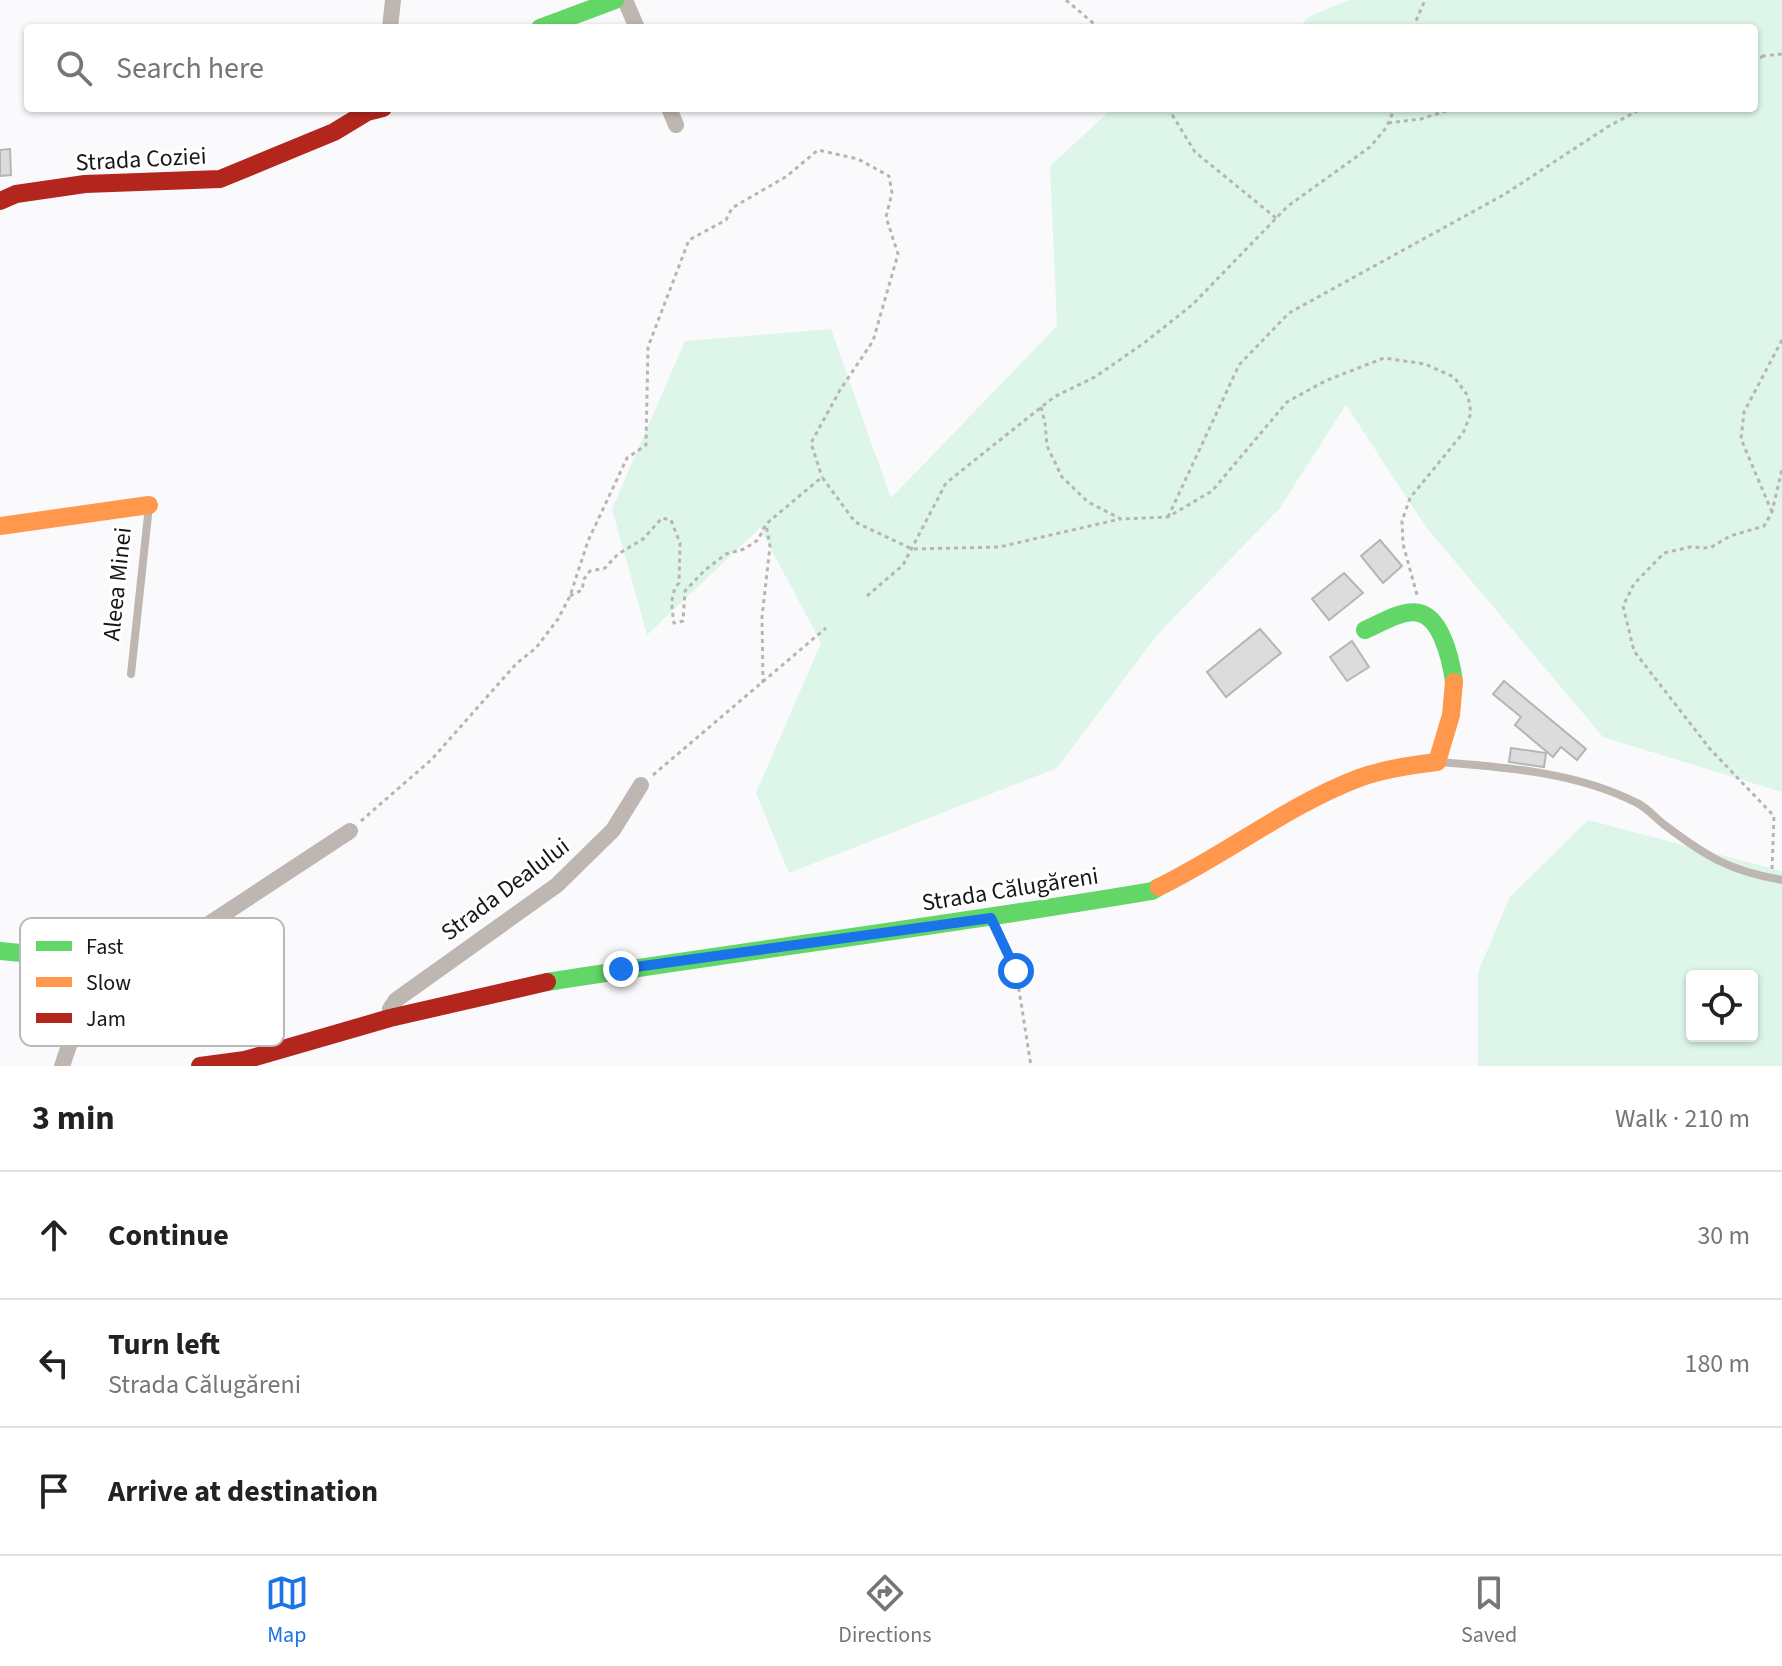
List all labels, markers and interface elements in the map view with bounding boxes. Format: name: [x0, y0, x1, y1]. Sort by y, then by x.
search box: [24, 24, 1758, 112]
icon: search: [52, 46, 96, 90]
text: Search here: [116, 47, 264, 90]
street label: Strada Coziei: [75, 139, 207, 180]
street label: Aleea Minei: [94, 526, 141, 642]
street label: Strada Dealului: [434, 829, 577, 949]
street label: Strada Călugăreni: [919, 858, 1101, 921]
legend: [20, 918, 284, 1046]
text: Fast: [86, 931, 124, 963]
route end: [603, 951, 639, 987]
route start: [998, 953, 1034, 989]
text: Slow: [86, 967, 131, 999]
map controls: [1686, 970, 1758, 1042]
button: locate: [1686, 970, 1758, 1042]
text: Jam: [86, 1003, 126, 1035]
text: 3 min: [32, 1094, 115, 1143]
text: Walk · 210 m: [1615, 1100, 1750, 1137]
icon: ahead: [32, 1213, 76, 1257]
text: Continue: [108, 1214, 229, 1257]
text: 30 m: [1697, 1217, 1750, 1254]
text: Turn left: [108, 1323, 220, 1366]
icon: left: [32, 1341, 76, 1385]
text: 180 m: [1684, 1345, 1750, 1382]
text: Strada Călugăreni: [108, 1366, 301, 1403]
icon: arrive: [32, 1469, 76, 1513]
text: Arrive at destination: [108, 1470, 378, 1513]
tab: Map: [265, 1571, 309, 1651]
tab: Directions: [838, 1571, 931, 1651]
tab: Saved: [1461, 1571, 1517, 1651]

